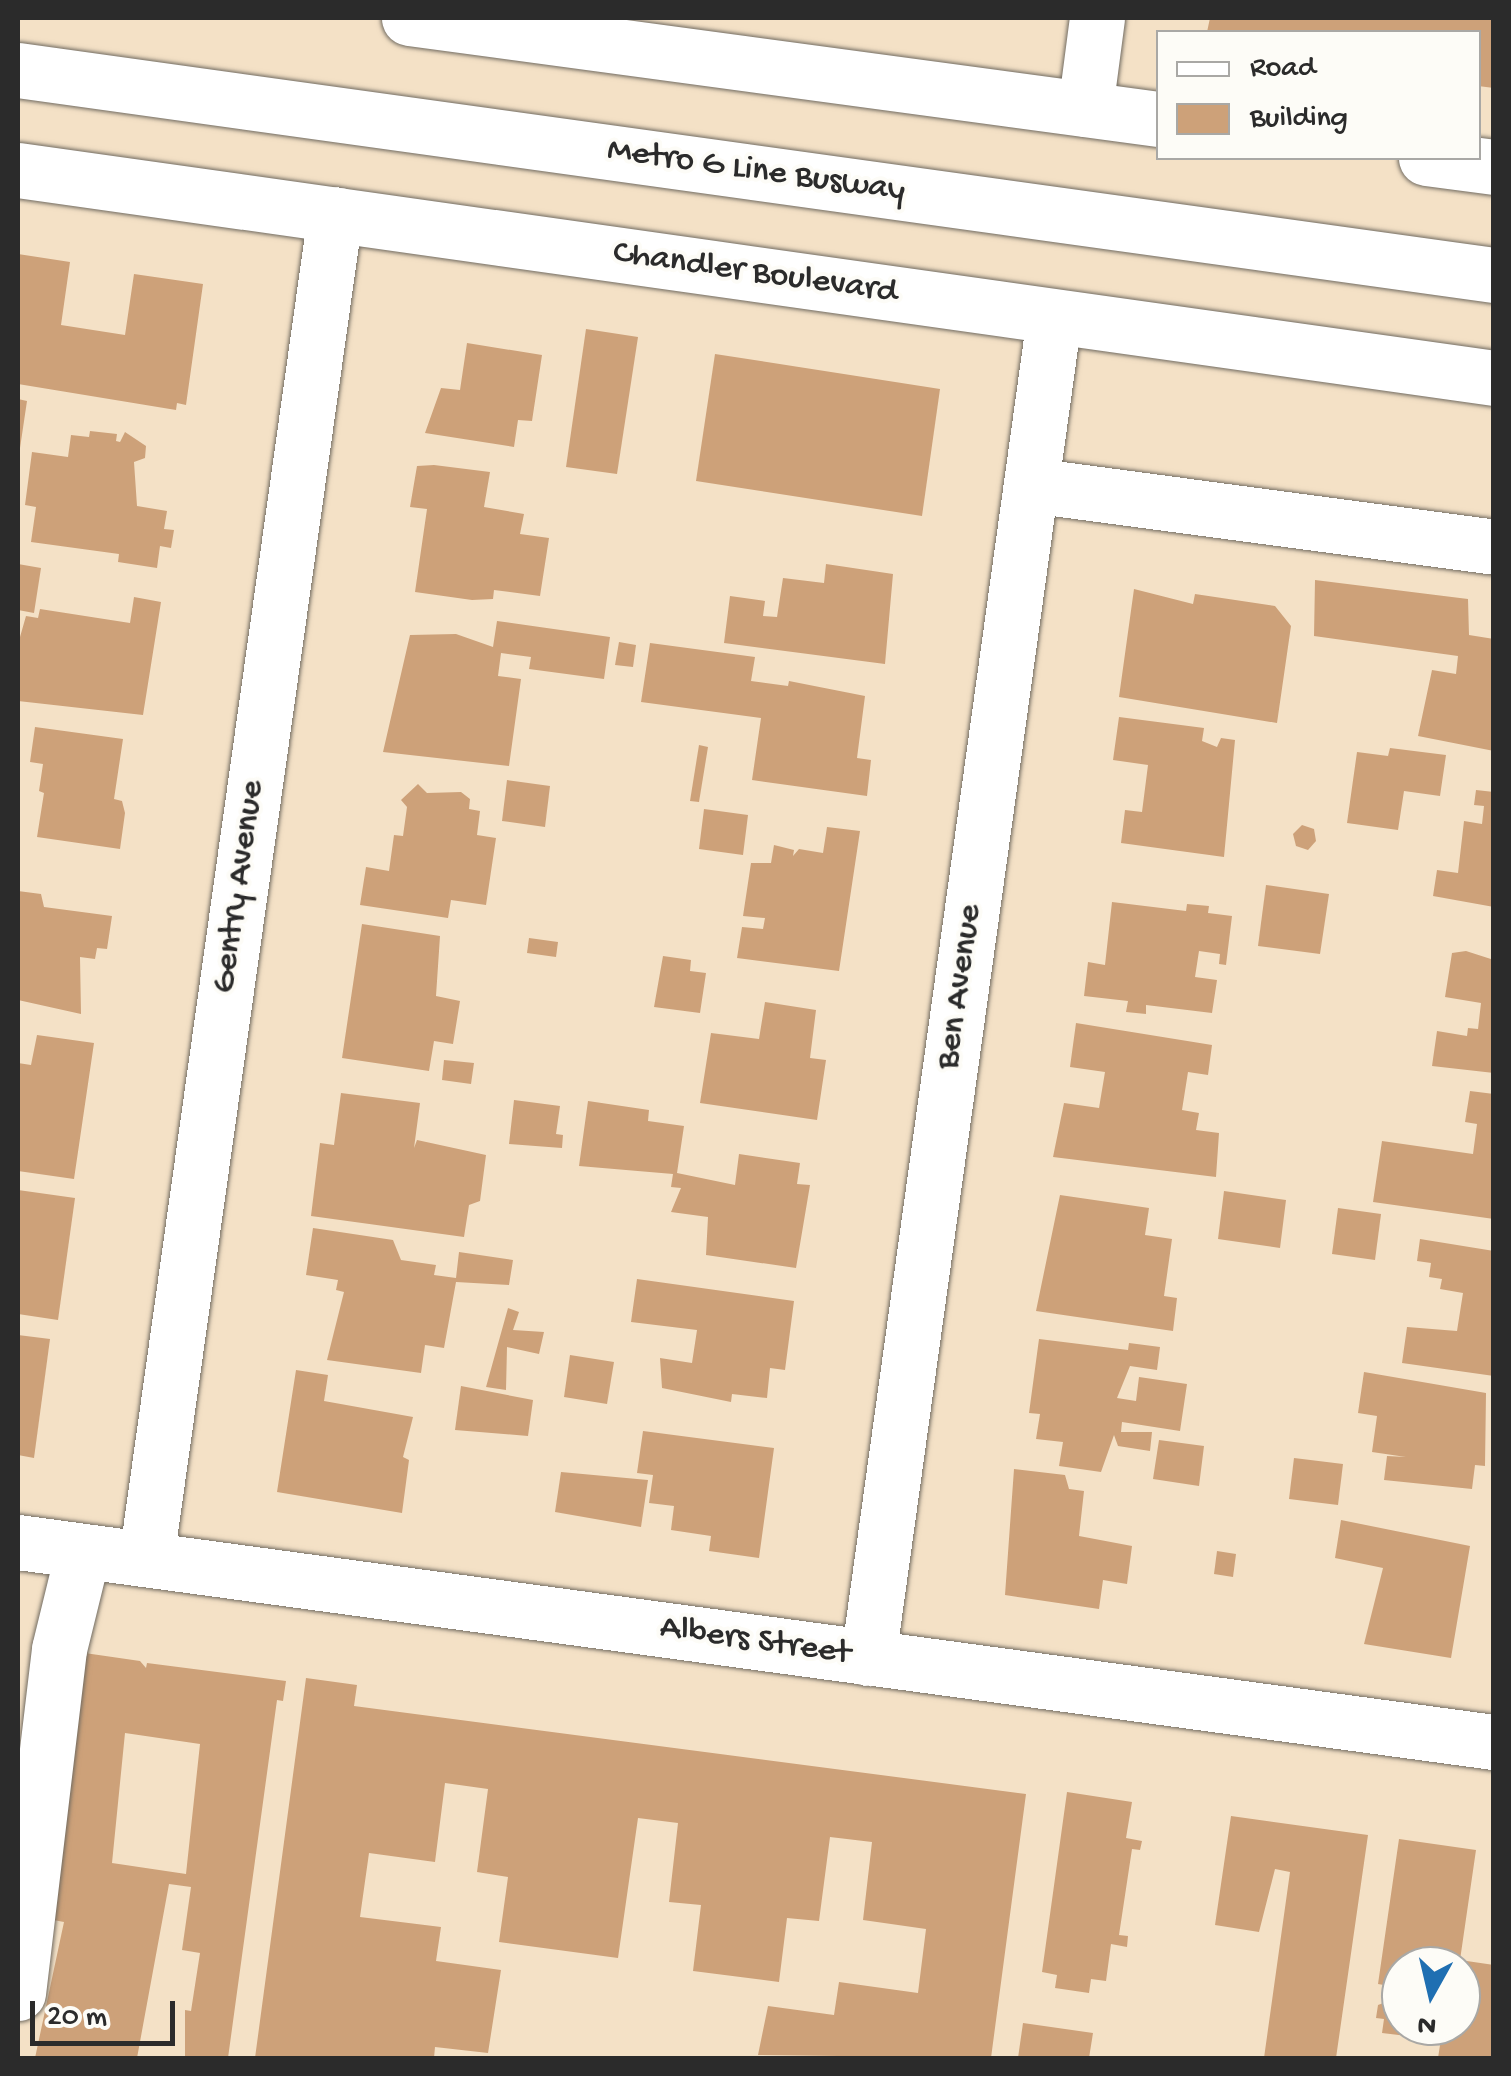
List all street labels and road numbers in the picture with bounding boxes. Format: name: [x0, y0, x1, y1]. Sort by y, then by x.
street label: Metro G Line Busway: [604, 130, 908, 214]
street label: Chandler Boulevard: [610, 233, 900, 315]
street label: Gentry Avenue: [204, 778, 276, 996]
street label: Ben Avenue: [929, 902, 993, 1072]
street label: Albers Street: [657, 1608, 853, 1676]

